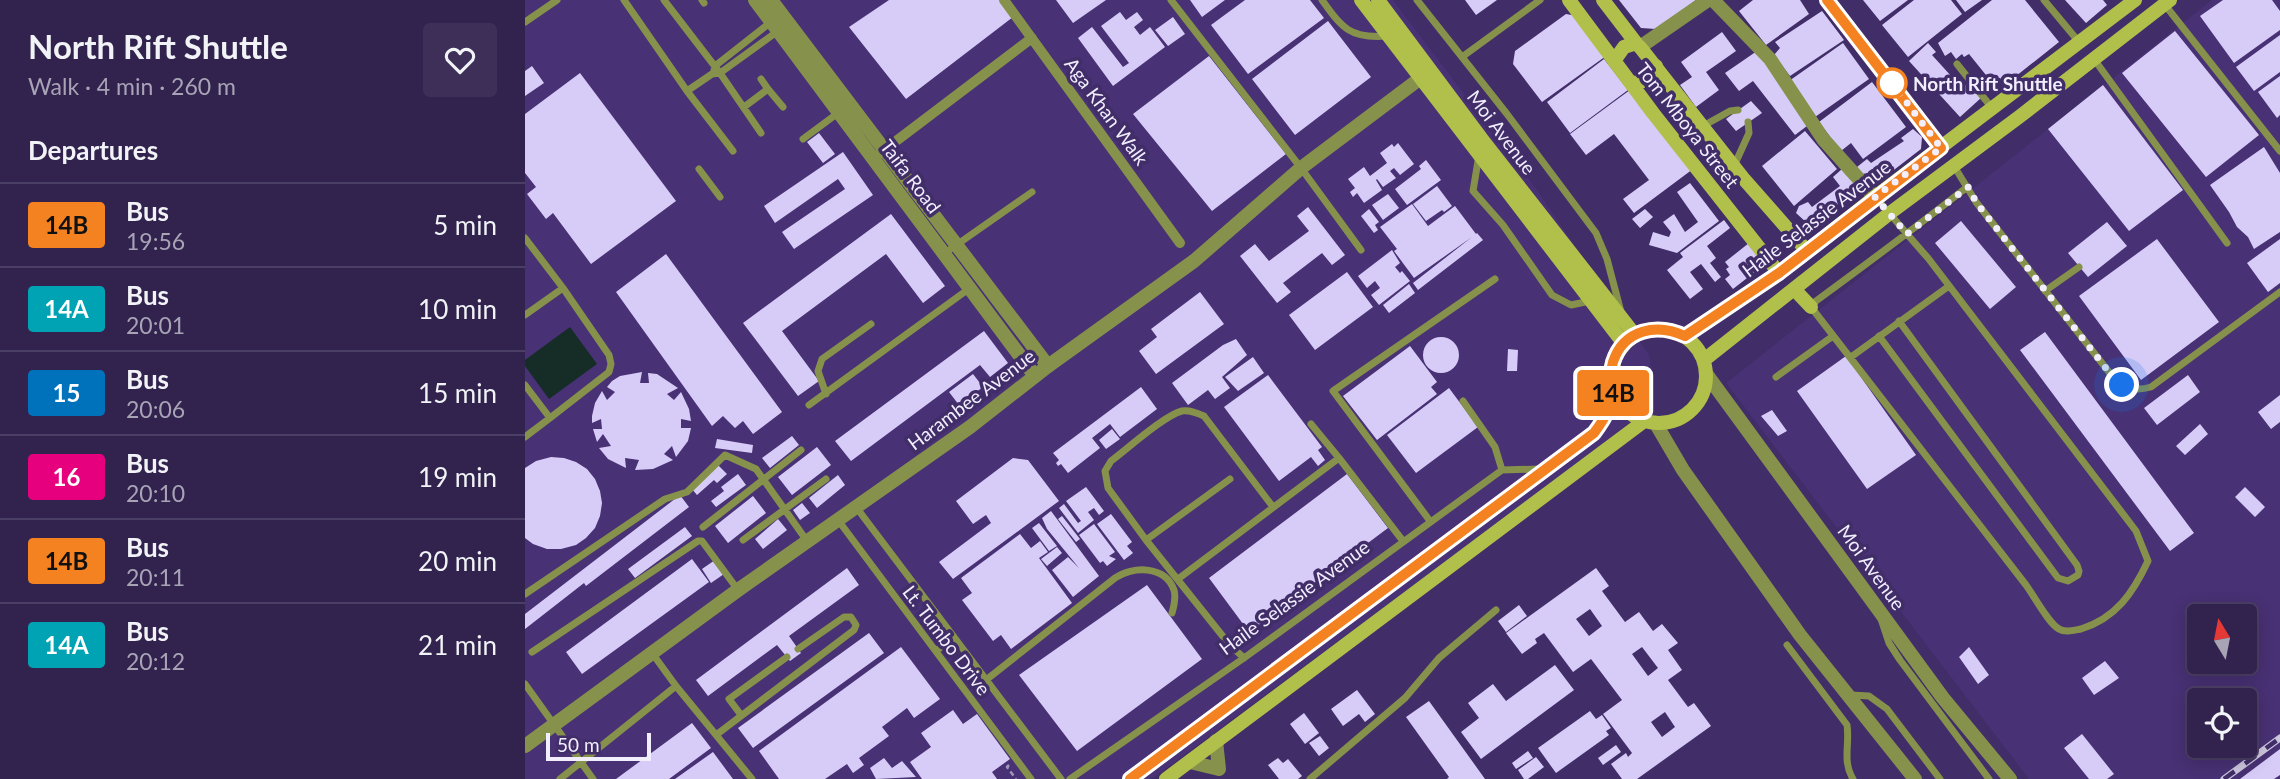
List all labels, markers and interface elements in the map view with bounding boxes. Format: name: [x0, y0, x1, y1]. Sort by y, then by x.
button: heart: [423, 23, 497, 97]
text: North Rift Shuttle: [28, 26, 288, 66]
street label: Aga Khan Walk: [1060, 53, 1154, 169]
street label: Tom Mboya Street: [1632, 58, 1744, 192]
marker: North Rift Shuttle: [1877, 68, 1907, 98]
text: Walk · 4 min · 260 m: [28, 72, 236, 100]
place label: North Rift Shuttle: [1913, 72, 2063, 95]
street label: Moi Avenue: [1463, 85, 1541, 179]
text: Departures: [28, 134, 158, 166]
street label: Taifa Road: [876, 135, 946, 217]
street label: Haile Selassie Avenue: [1737, 155, 1895, 281]
text: Bus: [126, 195, 169, 227]
text: 5 min: [433, 209, 497, 241]
text: 14B: [45, 210, 88, 239]
text: 19:56: [126, 227, 185, 255]
text: Bus: [126, 279, 169, 311]
text: 10 min: [418, 293, 497, 325]
text: 14A: [44, 294, 89, 323]
text: 20:01: [126, 311, 185, 339]
street label: Harambee Avenue: [903, 344, 1039, 454]
text: Bus: [126, 363, 169, 395]
your location: [2104, 367, 2139, 402]
line badge: 14B: [1573, 370, 1653, 416]
text: 15 min: [418, 377, 497, 409]
text: 15: [53, 378, 80, 407]
text: 14B: [1591, 378, 1635, 407]
text: 20:06: [126, 395, 185, 423]
text: Bus: [126, 447, 169, 479]
text: 19 min: [418, 461, 497, 493]
text: 16: [53, 462, 80, 491]
text: 20:10: [126, 479, 185, 507]
street label: Moi Avenue: [1833, 520, 1911, 614]
text: Bus: [126, 531, 169, 563]
street label: Haile Selassie Avenue: [1214, 535, 1374, 659]
text: 20 min: [418, 545, 497, 577]
text: 14B: [45, 546, 88, 575]
text: 20:11: [126, 563, 185, 591]
street label: Lt. Tumbo Drive: [898, 581, 996, 699]
north arrow: [2187, 604, 2257, 674]
map controls: [2187, 604, 2257, 758]
text: Bus: [126, 615, 169, 647]
text: 21 min: [418, 629, 497, 661]
text: 14A: [44, 630, 89, 659]
text: 20:12: [126, 647, 185, 675]
button: locate: [2187, 688, 2257, 758]
scale bar: [546, 730, 651, 762]
text: 50 m: [557, 733, 600, 756]

